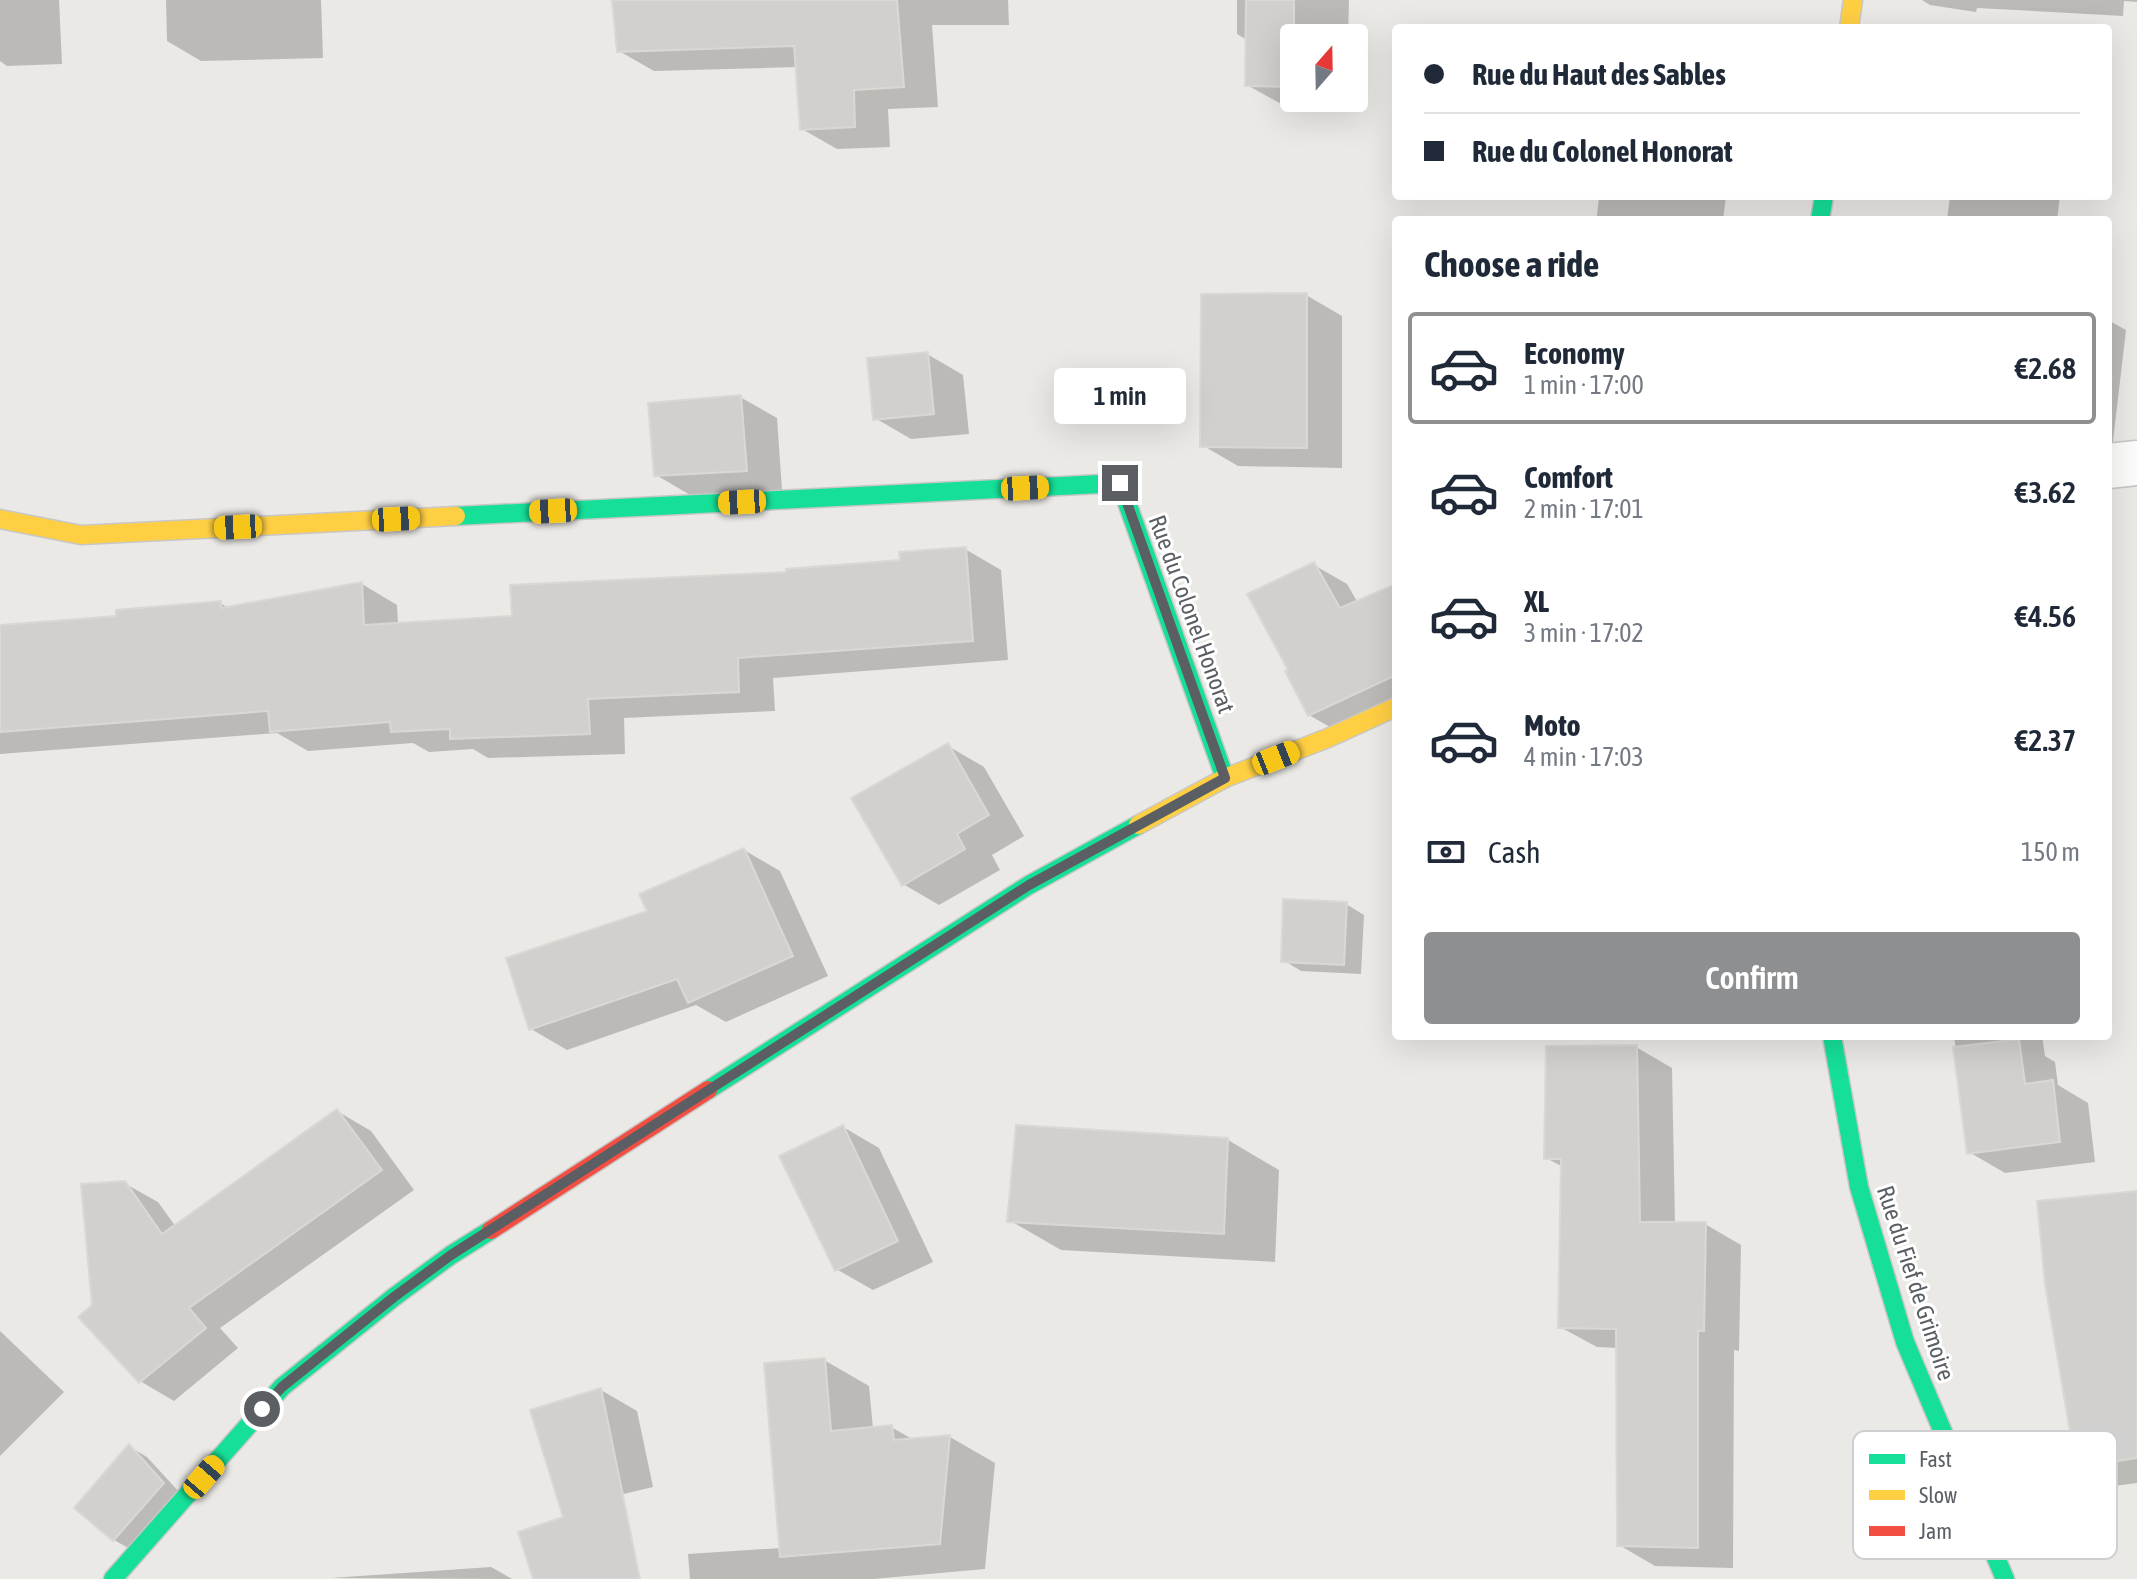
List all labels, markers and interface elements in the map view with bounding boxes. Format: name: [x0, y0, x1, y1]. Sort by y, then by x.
north arrow: [1280, 24, 1368, 112]
map controls: [1280, 24, 1368, 112]
text: Rue du Haut des Sables: [1472, 57, 1726, 91]
text: Rue du Colonel Honorat: [1472, 134, 1733, 168]
text: Choose a ride: [1424, 243, 1599, 285]
icon: car: [1428, 332, 1500, 404]
text: Economy: [1524, 336, 1625, 370]
text: €2.68: [2015, 351, 2076, 385]
callout: 1 min: [1054, 367, 1186, 423]
text: 1 min · 17:00: [1524, 370, 1644, 400]
text: 1 min: [1093, 381, 1147, 411]
icon: car: [1428, 456, 1500, 528]
text: Comfort: [1524, 460, 1613, 494]
route end: [1102, 465, 1138, 501]
car: [1000, 475, 1050, 501]
text: €3.62: [2015, 475, 2076, 509]
car: [717, 489, 767, 515]
text: 2 min · 17:01: [1524, 494, 1644, 524]
car: [528, 498, 578, 524]
car: [371, 506, 421, 532]
street label: Rue du Colonel Honorat: [1144, 511, 1240, 717]
car: [213, 514, 263, 540]
icon: car: [1428, 580, 1500, 652]
text: XL: [1524, 584, 1549, 618]
text: €4.56: [2015, 599, 2076, 633]
text: 3 min · 17:02: [1524, 618, 1644, 648]
icon: car: [1428, 704, 1500, 776]
text: Moto: [1524, 708, 1581, 742]
text: €2.37: [2015, 723, 2076, 757]
car: [1249, 738, 1303, 778]
text: 4 min · 17:03: [1524, 742, 1644, 772]
icon: cash: [1424, 830, 1468, 874]
text: Cash: [1488, 835, 1541, 869]
text: 150 m: [2021, 837, 2080, 867]
button: Confirm: [1424, 932, 2080, 1024]
street label: Rue du Fief de Grimoire: [1872, 1182, 1960, 1384]
route start: [244, 1391, 280, 1427]
legend: [1853, 1431, 2117, 1559]
text: Fast: [1919, 1446, 1952, 1472]
car: [179, 1451, 229, 1503]
text: Slow: [1919, 1482, 1957, 1508]
text: Jam: [1919, 1518, 1952, 1544]

